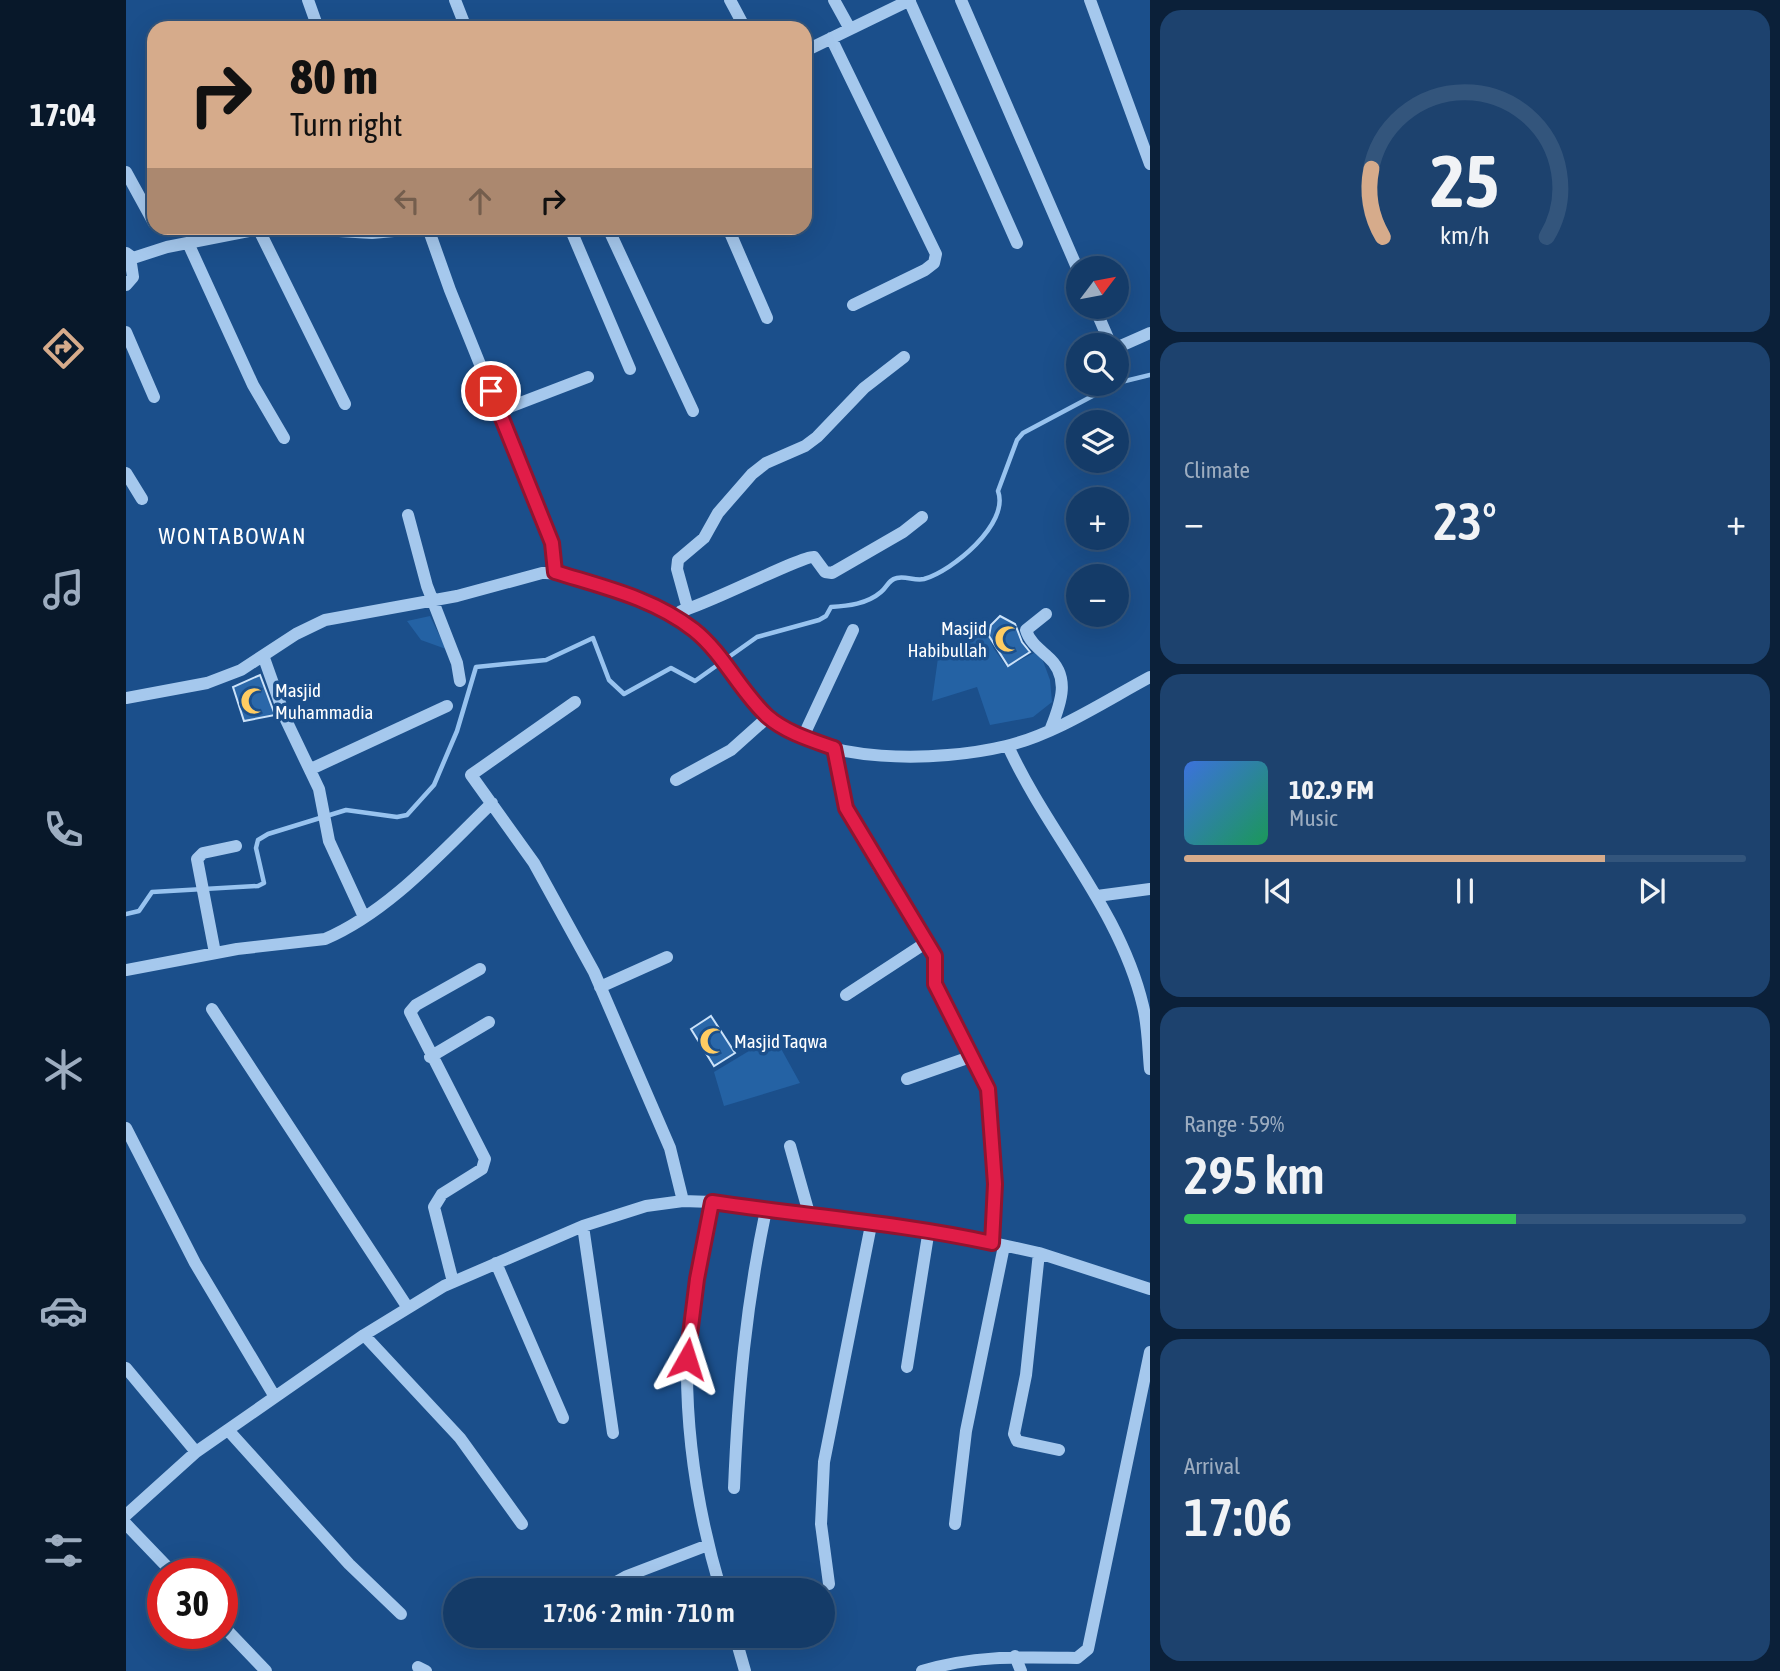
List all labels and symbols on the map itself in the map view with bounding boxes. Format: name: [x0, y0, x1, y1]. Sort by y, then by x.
north arrow: [1066, 256, 1129, 318]
pin: [461, 361, 521, 421]
district label: WONTABOWAN: [158, 523, 308, 549]
place label: Masjid Habibullah: [907, 617, 987, 661]
mosque icon: Masjid Habibullah: [993, 624, 1023, 654]
place label: Masjid Muhammadia: [275, 679, 373, 723]
mosque icon: Masjid Muhammadia: [239, 686, 269, 716]
mosque icon: Masjid Taqwa: [698, 1026, 728, 1056]
place label: Masjid Taqwa: [734, 1030, 827, 1052]
position arrow: [650, 1322, 724, 1396]
speed limit sign: 30: [147, 1558, 238, 1649]

